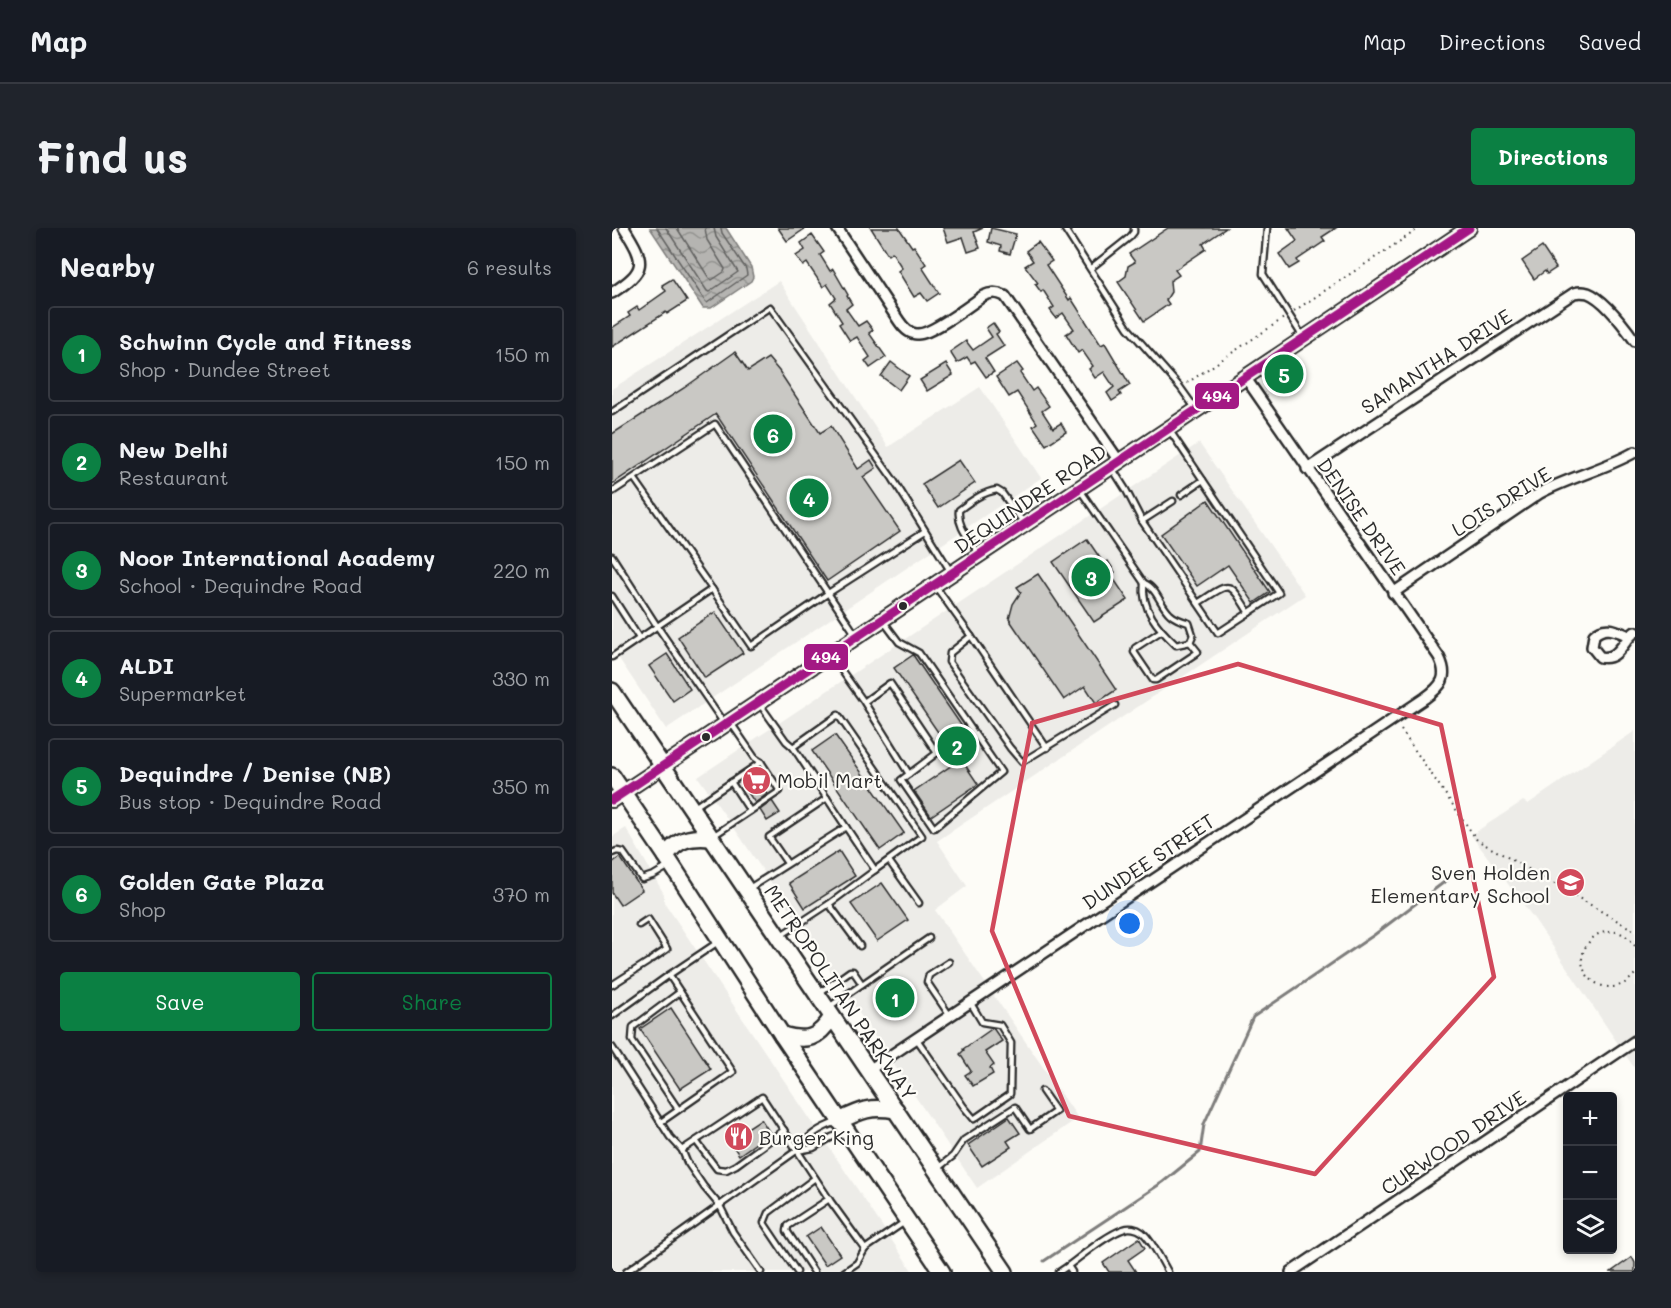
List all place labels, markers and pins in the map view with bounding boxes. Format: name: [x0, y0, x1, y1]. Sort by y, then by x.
pin: 5: [1264, 352, 1304, 396]
pin: 6: [754, 412, 792, 456]
pin: 4: [790, 476, 828, 520]
pin: 3: [1072, 554, 1110, 600]
unlabelled marker: [897, 600, 909, 612]
pin: 2: [938, 724, 976, 768]
unlabelled marker: [700, 731, 712, 743]
supermarket icon: Mobil Mart: [740, 764, 772, 796]
place label: Mobil Mart: [777, 767, 882, 793]
place label: Sven Holden Elementary School: [1371, 859, 1550, 908]
school or university icon: Sven Holden Elementary School: [1555, 867, 1587, 899]
pin: 1: [876, 976, 914, 1020]
restaurant icon: Burger King: [722, 1121, 754, 1153]
place label: Burger King: [759, 1124, 874, 1150]

